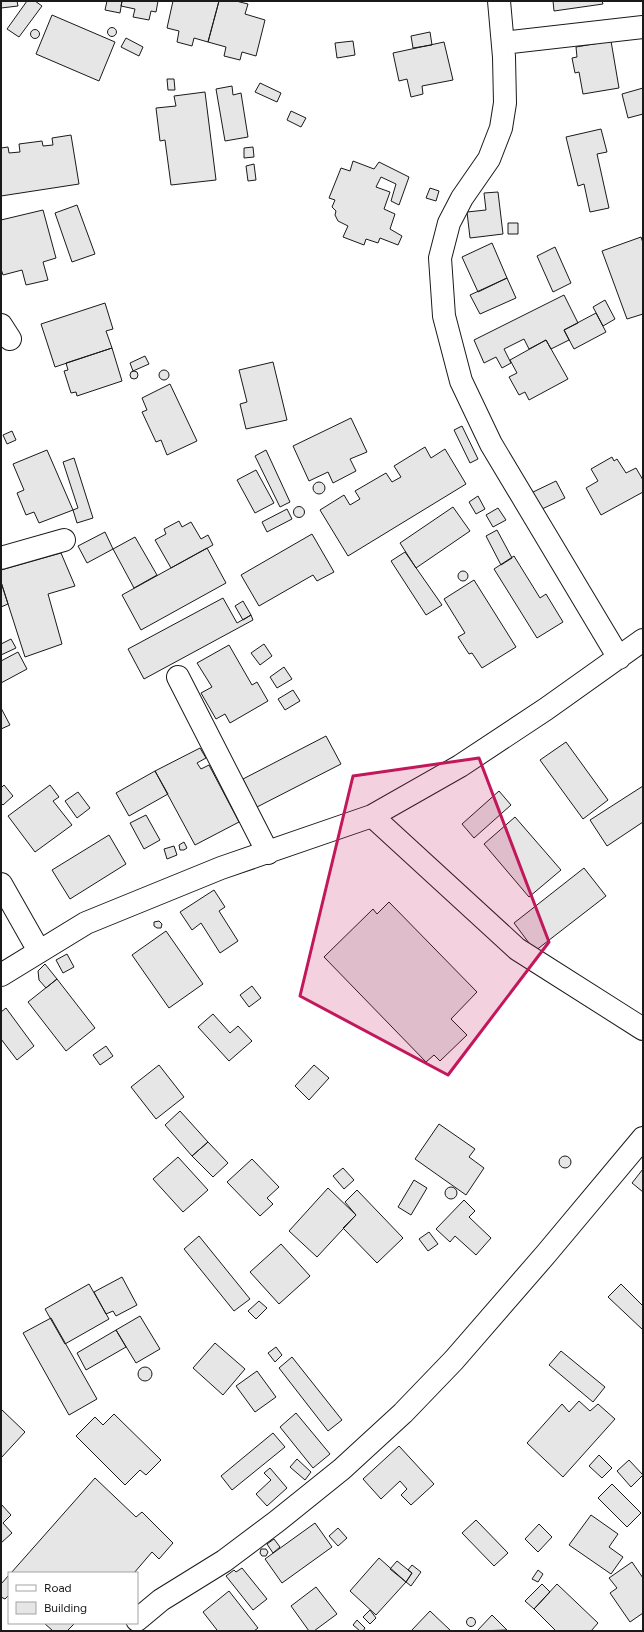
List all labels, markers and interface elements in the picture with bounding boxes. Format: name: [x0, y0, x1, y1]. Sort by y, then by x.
legend: [8, 1572, 138, 1624]
text: Road: [44, 1581, 72, 1595]
text: Building: [44, 1601, 87, 1615]

